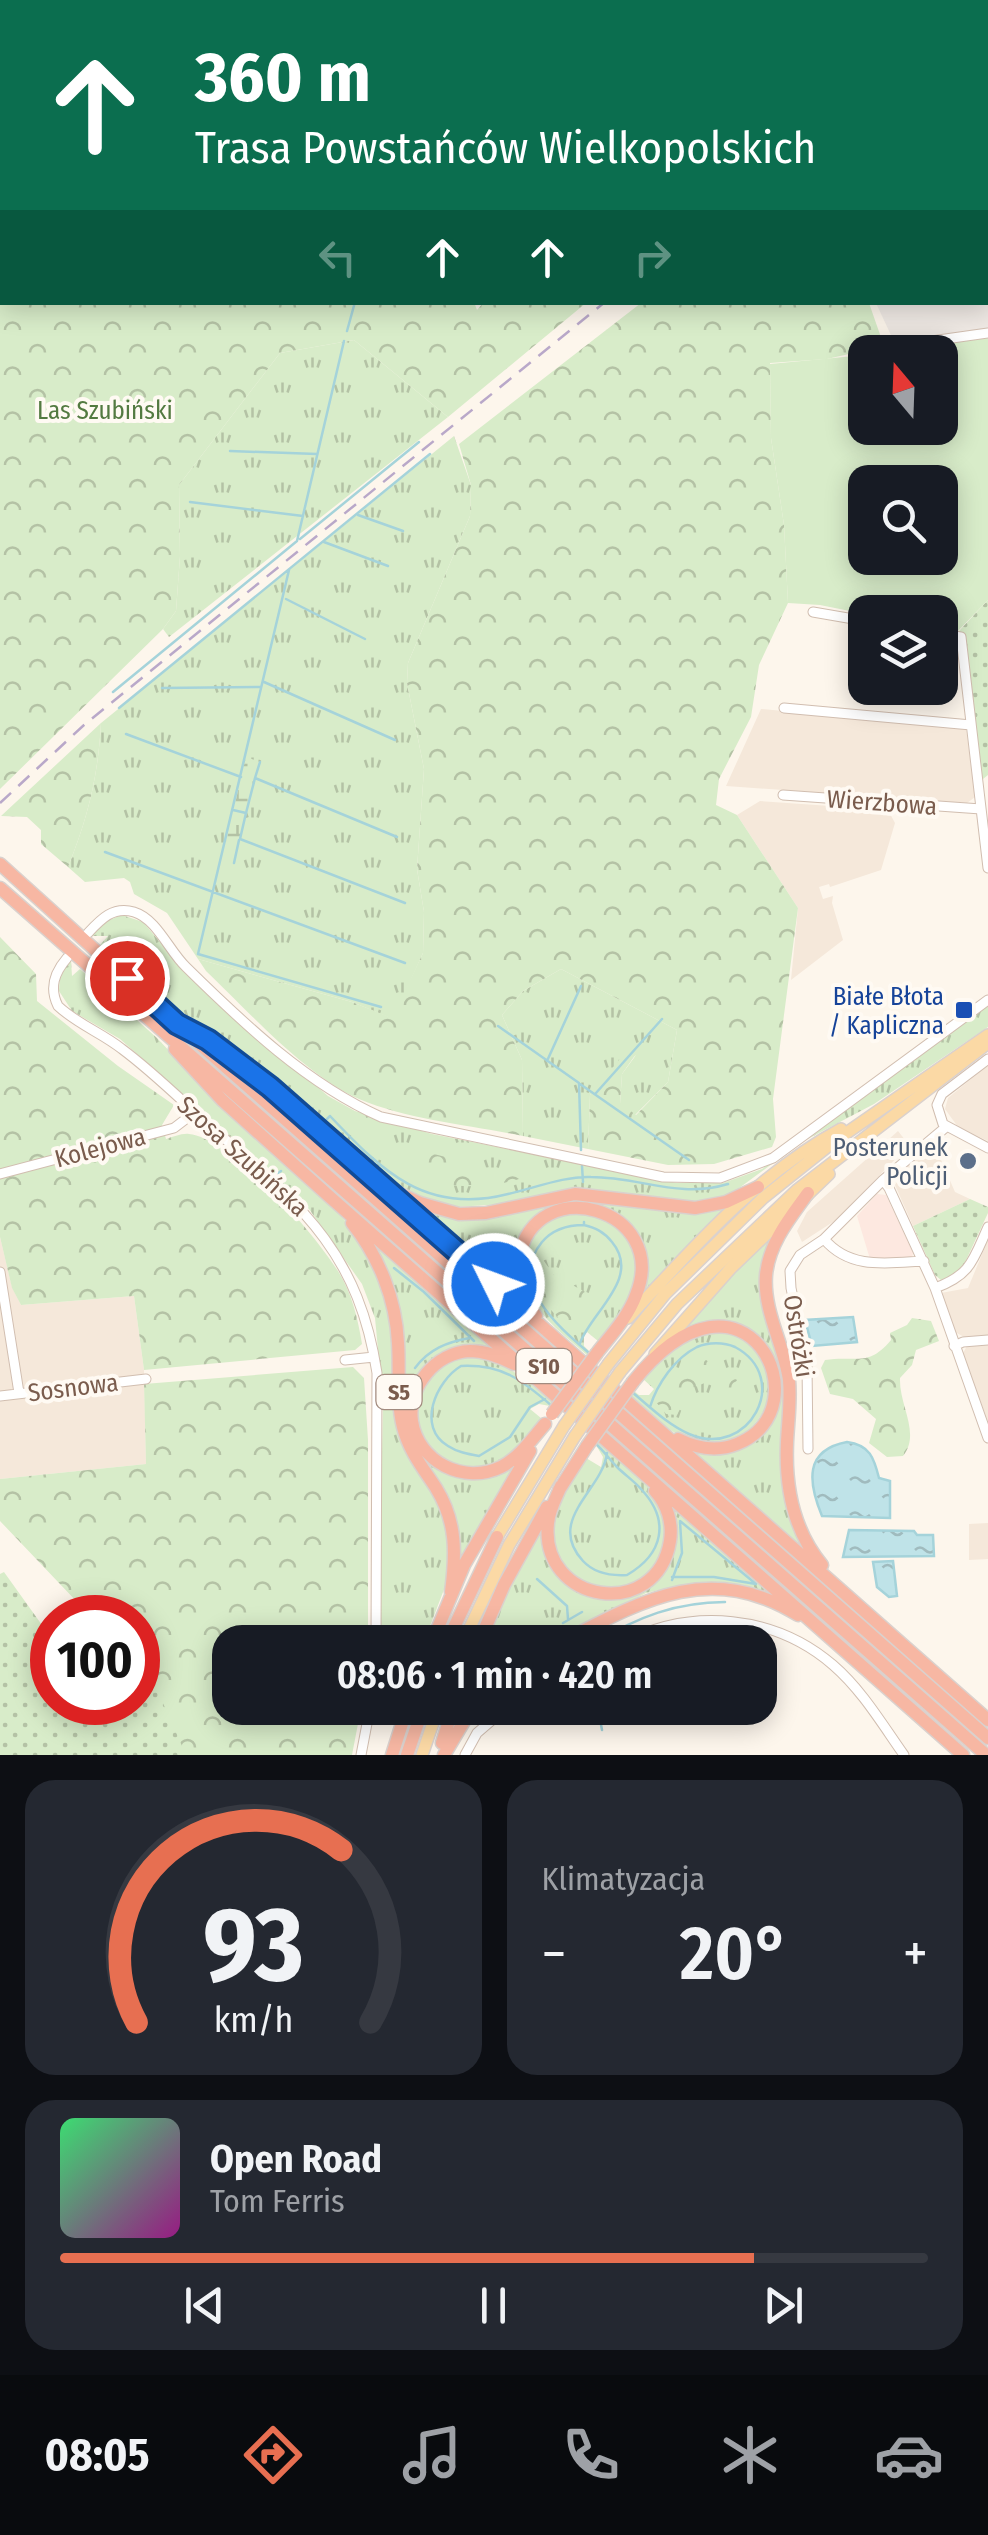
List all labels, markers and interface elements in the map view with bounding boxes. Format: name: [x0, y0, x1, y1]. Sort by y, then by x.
text: 360 m: [195, 36, 371, 120]
icon: ahead: [30, 40, 160, 170]
text: Trasa Powstańców Wielkopolskich: [195, 121, 816, 175]
icon: left: [310, 230, 365, 285]
icon: ahead: [415, 230, 470, 285]
icon: ahead: [520, 230, 575, 285]
icon: right: [625, 230, 680, 285]
north arrow: [848, 335, 958, 445]
map controls: [848, 335, 958, 705]
park label: Las Szubiński: [37, 396, 173, 426]
button: search: [848, 465, 958, 575]
button: layers: [848, 595, 958, 705]
street label: Wierzbowa: [826, 784, 938, 822]
pin: [85, 936, 170, 1021]
icon: arrive: [100, 951, 155, 1006]
place label: Białe Błota / Kapliczna: [829, 982, 944, 1041]
marker: Białe Błota / Kapliczna: [953, 999, 975, 1021]
street label: Szosa Szubińska: [171, 1090, 314, 1223]
street label: Kolejowa: [52, 1121, 149, 1174]
place label: Posterunek Policji: [833, 1133, 948, 1192]
marker: Posterunek Policji: [957, 1150, 979, 1172]
position arrow: [442, 1232, 546, 1336]
street label: Ostróżki: [777, 1293, 819, 1380]
road number: S10: [516, 1349, 572, 1383]
street label: Sosnowa: [26, 1368, 120, 1408]
road number: S5: [376, 1375, 422, 1409]
speed limit sign: 100: [30, 1595, 160, 1725]
text: 08:06 · 1 min · 420 m: [337, 1652, 652, 1698]
text: Klimatyzacja: [542, 1860, 705, 1898]
text: 93: [203, 1883, 304, 2008]
text: 20°: [680, 1909, 790, 1999]
text: −: [542, 1921, 566, 1987]
text: +: [903, 1921, 928, 1987]
text: km/h: [213, 1999, 293, 2041]
text: Open Road: [210, 2136, 382, 2182]
text: Tom Ferris: [210, 2182, 345, 2220]
icon: previous: [177, 2278, 232, 2333]
icon: pause: [466, 2278, 521, 2333]
icon: next: [756, 2278, 811, 2333]
icon: directions: [238, 2420, 308, 2490]
icon: music: [397, 2420, 467, 2490]
icon: phone: [556, 2420, 626, 2490]
icon: climate: [715, 2420, 785, 2490]
icon: car: [874, 2420, 944, 2490]
text: 08:05: [44, 2428, 150, 2482]

